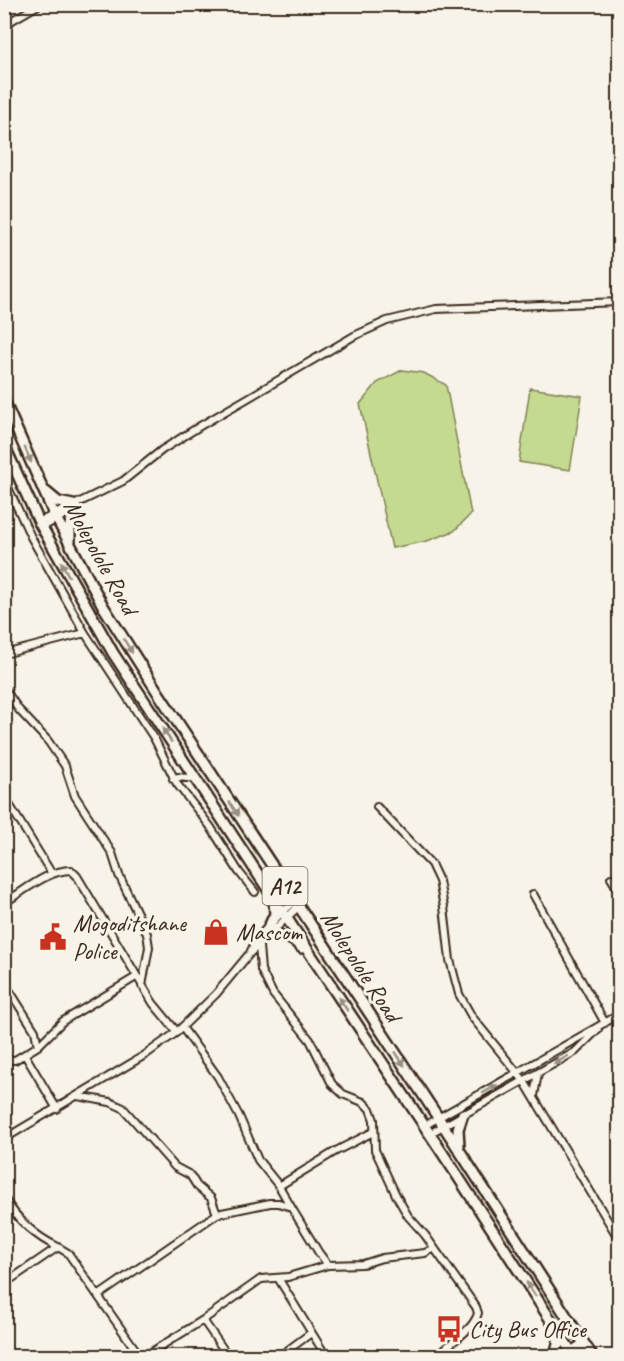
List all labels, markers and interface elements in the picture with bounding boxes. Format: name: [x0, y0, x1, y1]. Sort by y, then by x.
one-way arrow: [23, 446, 33, 464]
street label: Molepolole Road: [57, 494, 146, 623]
one-way arrow: [60, 561, 70, 578]
one-way arrow: [123, 638, 134, 654]
one-way arrow: [161, 728, 173, 744]
one-way arrow: [229, 801, 240, 817]
road number: A12: [262, 867, 308, 905]
street label: Molepolole Road: [314, 905, 410, 1030]
place label: Mogoditshane Police: [73, 908, 188, 966]
shop icon: Mascom: [201, 917, 231, 947]
place label: Mascom: [236, 917, 303, 947]
public building icon: Mogoditshane Police: [38, 922, 68, 952]
one-way arrow: [338, 996, 349, 1012]
one-way arrow: [394, 1051, 406, 1067]
one-way arrow: [552, 1055, 569, 1065]
one-way arrow: [481, 1084, 498, 1094]
one-way arrow: [525, 1282, 537, 1298]
bus stop icon: City Bus Office: [434, 1314, 464, 1344]
place label: City Bus Office: [469, 1314, 588, 1344]

